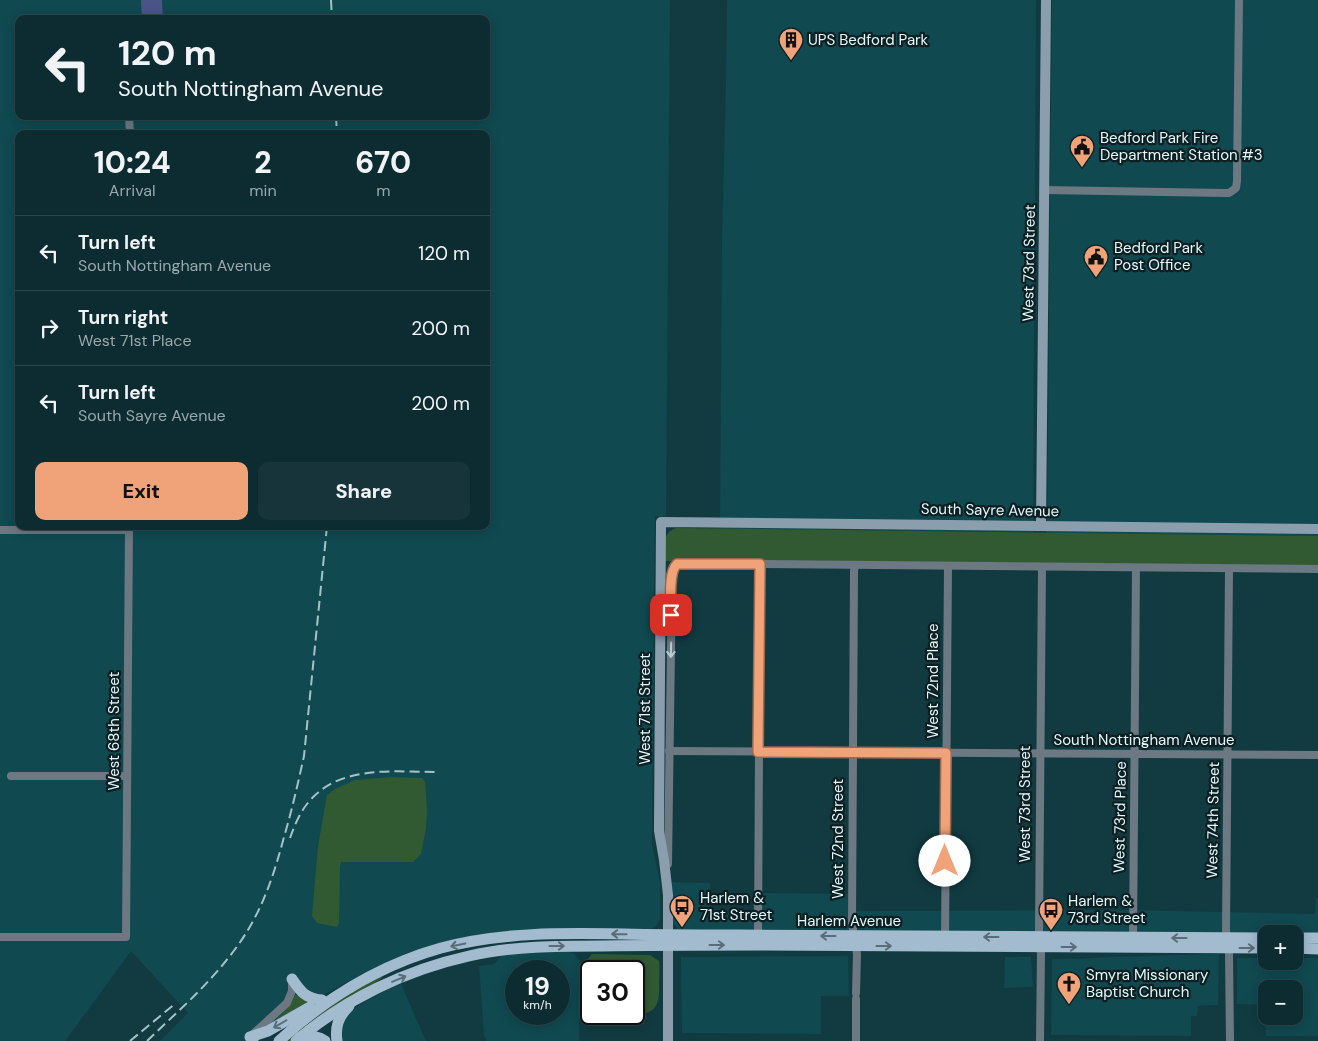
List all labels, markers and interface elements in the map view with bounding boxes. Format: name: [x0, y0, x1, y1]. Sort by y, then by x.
building icon: UPS Bedford Park: [778, 27, 804, 61]
text: 120 m: [118, 30, 217, 76]
place label: UPS Bedford Park: [808, 30, 929, 50]
icon: left: [35, 35, 100, 100]
text: South Nottingham Avenue: [118, 74, 384, 103]
place label: Bedford Park Fire Department Station #3: [1100, 128, 1263, 165]
public building icon: Bedford Park Fire Department Station #3: [1069, 134, 1095, 168]
text: 10:24: [94, 143, 171, 182]
text: 2: [254, 143, 272, 182]
text: 670: [355, 143, 411, 182]
text: Arrival: [109, 180, 155, 201]
text: min: [249, 180, 277, 201]
text: m: [376, 180, 390, 201]
street label: West 73rd Street: [1018, 204, 1040, 322]
text: Turn left: [78, 230, 156, 255]
place label: Bedford Park Post Office: [1114, 238, 1203, 275]
icon: left: [35, 239, 63, 267]
text: 120 m: [418, 241, 470, 266]
public building icon: Bedford Park Post Office: [1083, 244, 1109, 278]
text: South Nottingham Avenue: [78, 255, 271, 276]
text: Turn right: [78, 305, 168, 330]
icon: right: [35, 314, 63, 342]
text: 200 m: [411, 316, 470, 341]
text: West 71st Place: [78, 330, 192, 351]
text: Turn left: [78, 380, 156, 405]
icon: left: [35, 389, 63, 417]
text: 200 m: [411, 391, 470, 416]
text: South Sayre Avenue: [78, 405, 226, 426]
button: Exit: [35, 462, 248, 520]
button: Share: [258, 462, 470, 520]
street label: South Sayre Avenue: [921, 499, 1059, 521]
pin: [650, 594, 692, 636]
icon: arrive: [657, 601, 685, 629]
street label: West 72nd Place: [923, 624, 943, 738]
one-way arrow: [666, 642, 676, 658]
street label: West 71st Street: [635, 653, 655, 765]
street label: West 68th Street: [104, 671, 124, 790]
street label: South Nottingham Avenue: [1053, 730, 1235, 750]
street label: West 73rd Street: [1015, 745, 1035, 863]
street label: West 73rd Place: [1109, 761, 1131, 873]
street label: West 74th Street: [1202, 761, 1224, 878]
street label: West 72nd Street: [828, 779, 848, 899]
position arrow: [918, 834, 970, 886]
place label: Harlem & 71st Street: [700, 888, 772, 925]
place label: Harlem & 73rd Street: [1068, 891, 1146, 928]
bus stop icon: Harlem & 71st Street: [669, 894, 695, 928]
bus stop icon: Harlem & 73rd Street: [1038, 897, 1064, 931]
street label: Harlem Avenue: [797, 911, 901, 931]
map controls: [1258, 925, 1303, 1025]
button: +: [1258, 925, 1303, 970]
one-way arrow: [611, 929, 628, 939]
one-way arrow: [821, 931, 837, 941]
one-way arrow: [983, 932, 1000, 942]
one-way arrow: [1171, 933, 1187, 943]
one-way arrow: [450, 940, 466, 950]
one-way arrow: [708, 940, 724, 950]
one-way arrow: [548, 941, 565, 951]
one-way arrow: [875, 941, 891, 951]
one-way arrow: [1061, 942, 1077, 952]
one-way arrow: [1239, 943, 1255, 953]
speed limit sign: 30: [580, 960, 645, 1025]
place label: Smyra Missionary Baptist Church: [1086, 965, 1209, 1002]
text: 19: [525, 970, 550, 1003]
church icon: Smyra Missionary Baptist Church: [1056, 971, 1082, 1005]
one-way arrow: [391, 973, 406, 983]
button: −: [1258, 980, 1303, 1025]
text: km/h: [523, 997, 552, 1013]
one-way arrow: [273, 1020, 288, 1030]

